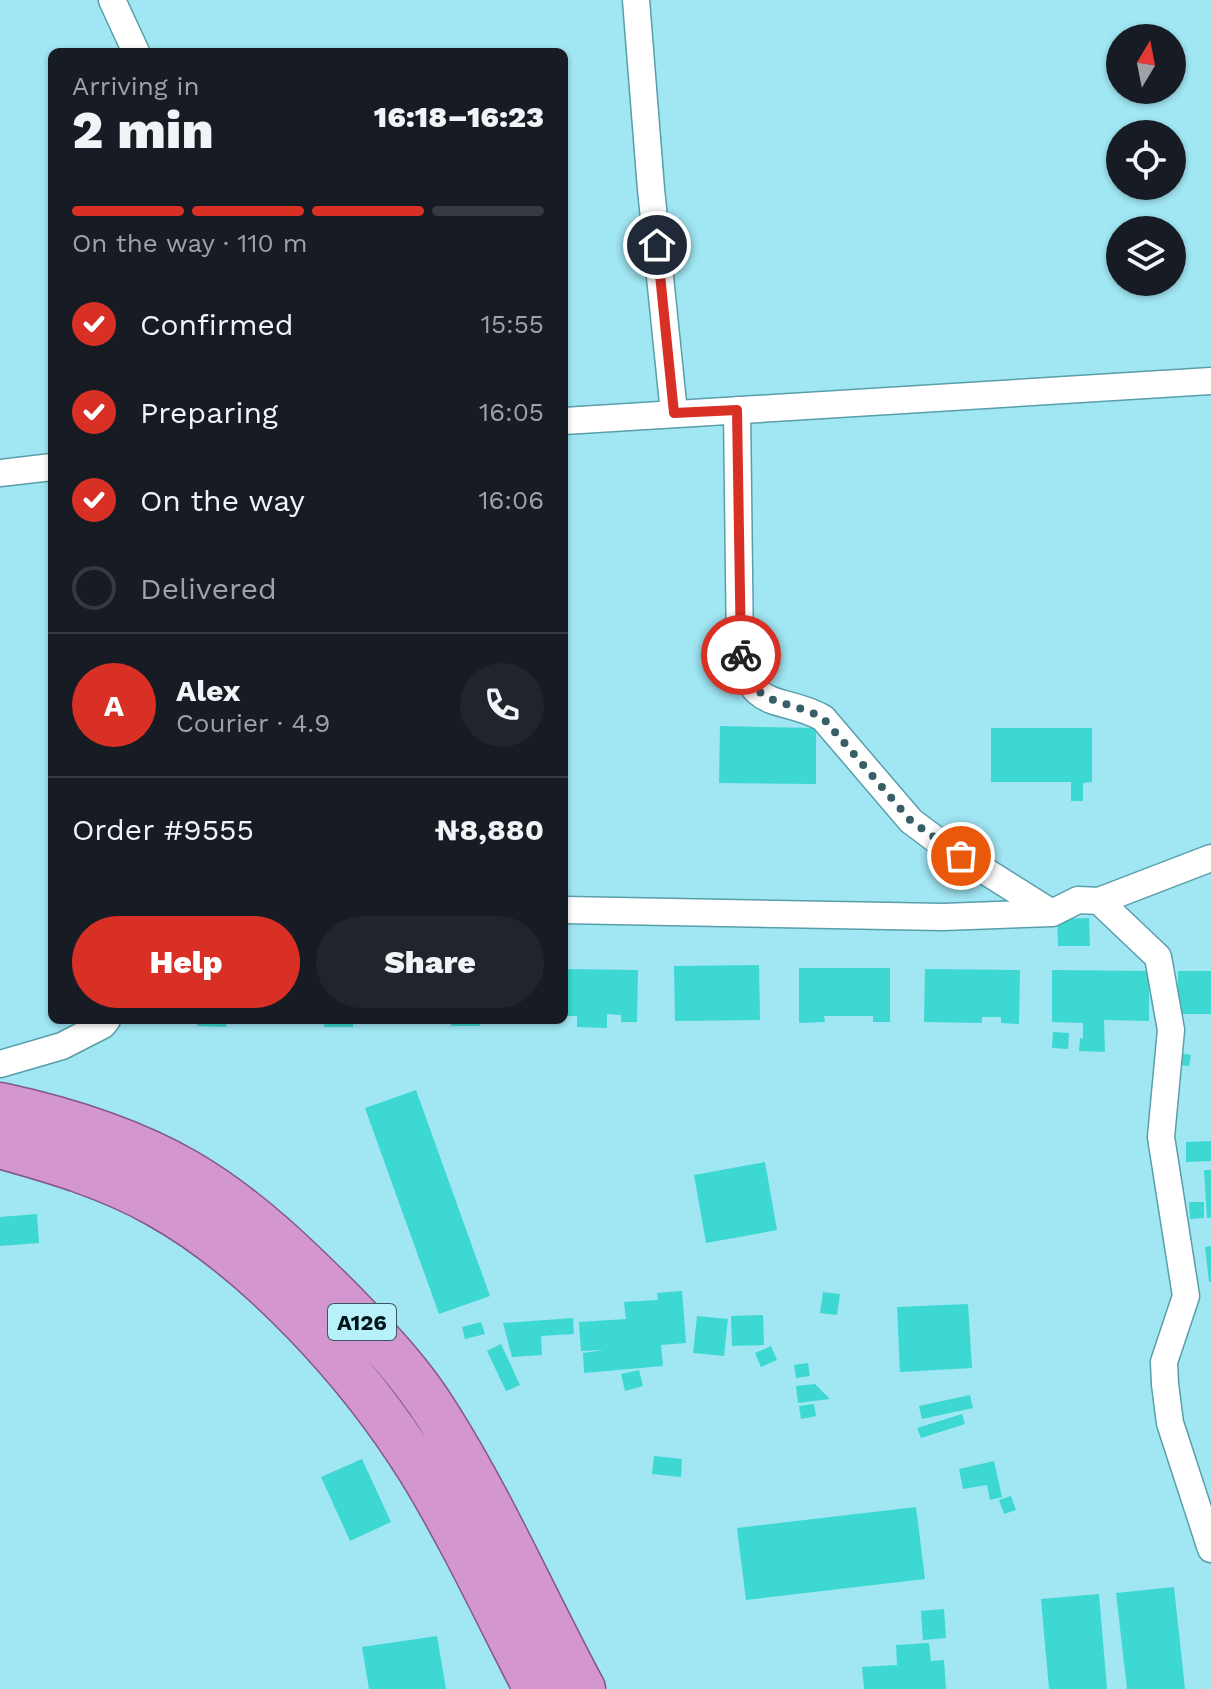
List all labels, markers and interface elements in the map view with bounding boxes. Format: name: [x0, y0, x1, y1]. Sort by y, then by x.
north arrow: [1106, 24, 1186, 104]
map controls: [1106, 24, 1186, 296]
text: Arriving in: [72, 71, 200, 101]
text: 16:18–16:23: [374, 99, 544, 134]
text: 2 min: [72, 100, 214, 161]
button: locate: [1106, 120, 1186, 200]
pin: [623, 211, 691, 279]
button: layers: [1106, 216, 1186, 296]
icon: home: [635, 223, 679, 267]
text: On the way · 110 m: [72, 228, 307, 258]
icon: check: [72, 302, 116, 346]
text: Confirmed: [140, 307, 294, 342]
text: 15:55: [481, 309, 544, 339]
icon: check: [72, 390, 116, 434]
text: Preparing: [140, 395, 278, 430]
text: 16:05: [479, 397, 544, 427]
icon: check: [72, 478, 116, 522]
text: On the way: [140, 483, 305, 518]
text: 16:06: [478, 485, 544, 515]
text: Delivered: [140, 571, 277, 606]
courier: [701, 615, 781, 695]
icon: bike: [719, 633, 763, 677]
button: phone: [460, 663, 544, 747]
text: Alex: [176, 673, 240, 708]
text: A: [104, 688, 124, 723]
text: Courier · 4.9: [176, 708, 330, 738]
text: Order #9555: [72, 812, 254, 847]
text: ₦8,880: [435, 812, 544, 847]
pin: [927, 822, 995, 890]
icon: bag: [939, 834, 983, 878]
button: Help: [72, 916, 300, 1008]
button: Share: [316, 916, 544, 1008]
road number: A126: [328, 1304, 396, 1340]

